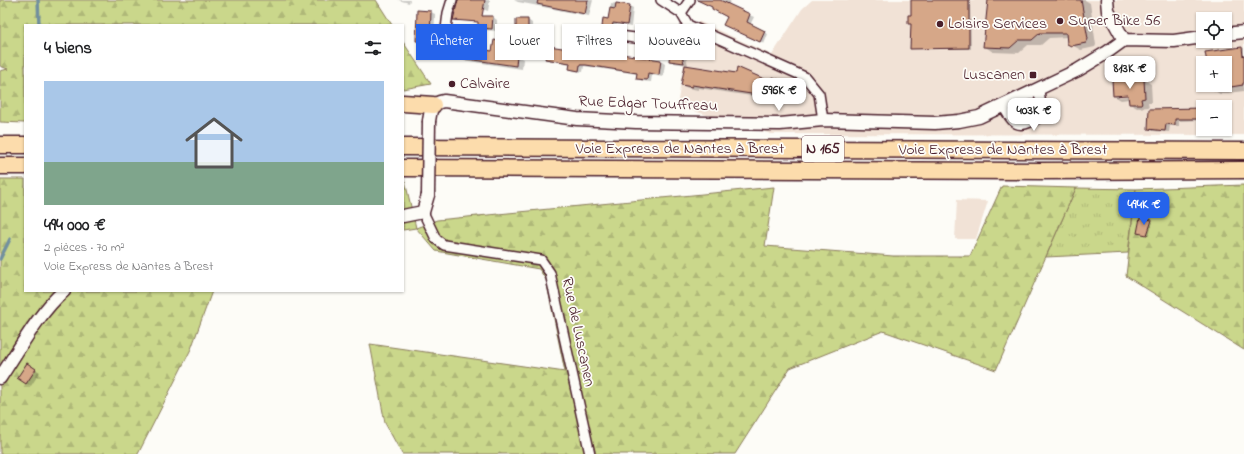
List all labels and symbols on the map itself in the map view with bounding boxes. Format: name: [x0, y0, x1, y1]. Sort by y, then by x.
place label: Super Bike 56: [1068, 9, 1160, 33]
place label: Loisirs Services: [948, 12, 1047, 36]
marker: Super Bike 56: [1055, 16, 1065, 26]
marker: Loisirs Services: [935, 19, 945, 29]
pin: 813K €: [1097, 56, 1163, 90]
place label: Luscanen: [963, 63, 1025, 87]
marker: Luscanen: [1028, 70, 1038, 80]
place label: Calvaire: [460, 72, 511, 96]
pin: 596K €: [746, 78, 812, 112]
marker: Calvaire: [447, 79, 457, 89]
street label: Rue Edgar Touffreau: [578, 90, 718, 118]
pin: 403K €: [1001, 98, 1067, 132]
road number: N 165: [802, 136, 844, 162]
street label: Voie Express de Nantes à Brest: [575, 137, 785, 161]
street label: Voie Express de Nantes à Brest: [898, 138, 1108, 162]
pin: 494K €: [1111, 192, 1177, 226]
street label: Rue de Luscanen: [555, 275, 601, 389]

